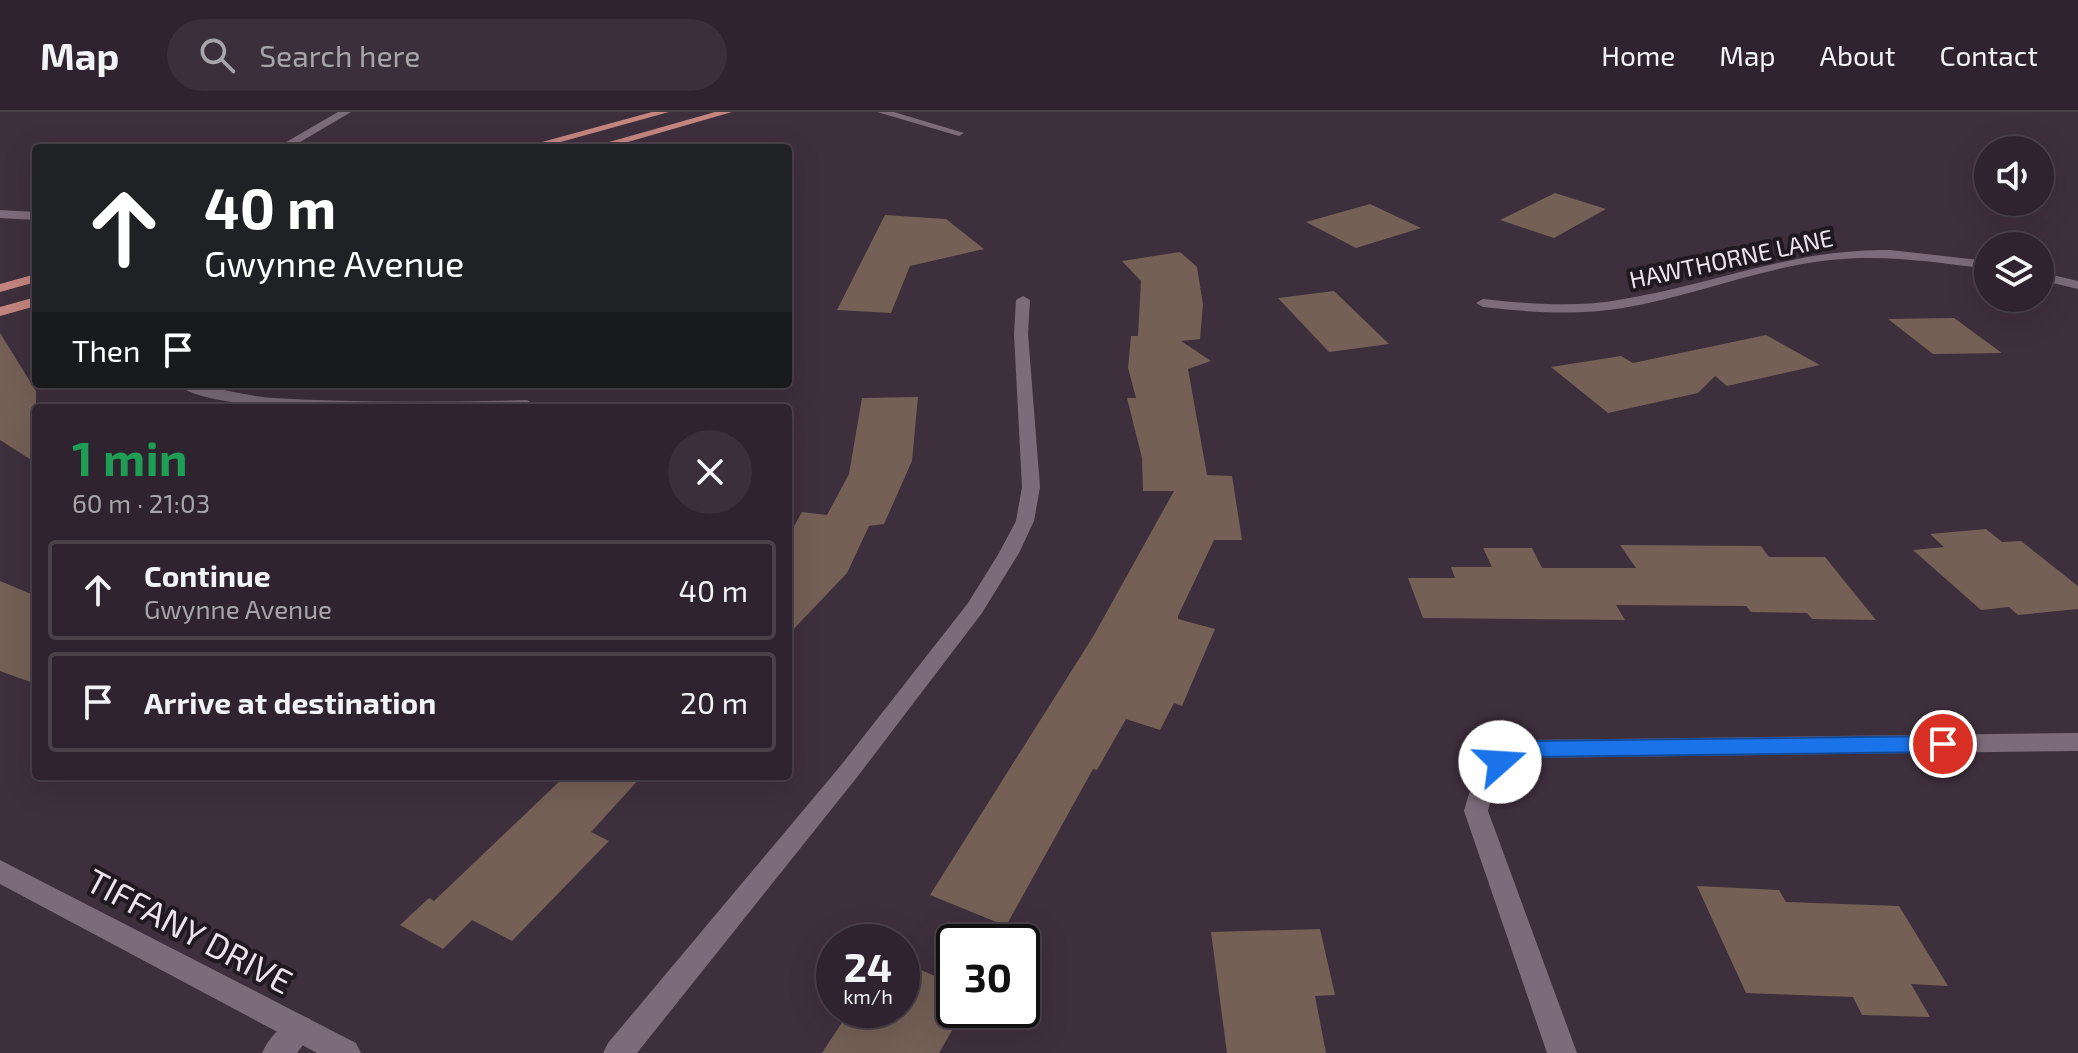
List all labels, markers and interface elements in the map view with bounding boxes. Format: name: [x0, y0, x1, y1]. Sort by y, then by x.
search box: [167, 19, 727, 91]
text: Map: [40, 32, 119, 78]
icon: search: [195, 33, 239, 77]
text: Search here: [259, 37, 420, 73]
text: Home: [1601, 38, 1675, 72]
text: Map: [1719, 38, 1776, 72]
text: About: [1820, 38, 1895, 72]
text: Contact: [1939, 38, 2038, 72]
map controls: [1974, 136, 2054, 312]
button: sound: [1974, 136, 2054, 216]
text: 40 m: [204, 173, 336, 240]
icon: ahead: [72, 176, 176, 280]
street label: HAWTHORNE LANE: [1627, 222, 1835, 294]
button: layers: [1974, 232, 2054, 312]
text: Gwynne Avenue: [204, 241, 464, 284]
icon: arrive: [156, 328, 200, 372]
text: Then: [72, 332, 140, 368]
text: 1 min: [72, 428, 188, 486]
button: close: [668, 430, 752, 514]
text: 60 m · 21:03: [72, 487, 210, 518]
text: Continue: [144, 557, 271, 593]
icon: ahead: [76, 568, 120, 612]
text: 40 m: [678, 572, 748, 608]
text: Gwynne Avenue: [144, 593, 332, 624]
icon: arrive: [76, 680, 120, 724]
text: Arrive at destination: [144, 684, 436, 720]
text: 20 m: [680, 684, 748, 720]
pin: [1909, 710, 1977, 778]
position arrow: [1458, 720, 1542, 804]
icon: arrive: [1921, 722, 1965, 766]
street label: TIFFANY DRIVE: [80, 859, 300, 1001]
speed limit sign: 30: [936, 924, 1040, 1028]
text: 24: [844, 942, 892, 990]
text: km/h: [843, 984, 893, 1008]

